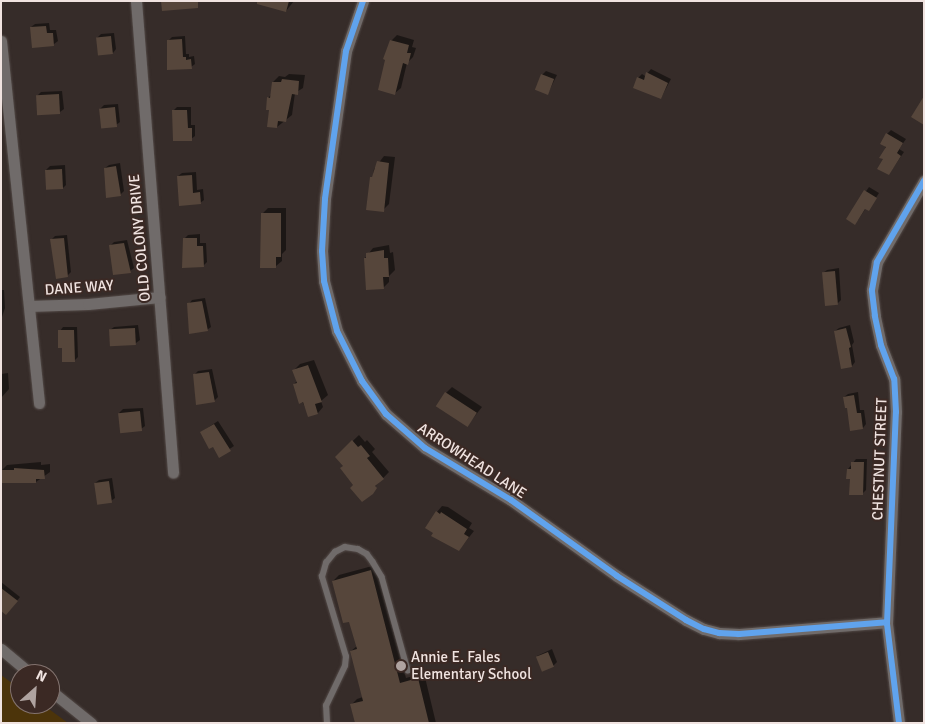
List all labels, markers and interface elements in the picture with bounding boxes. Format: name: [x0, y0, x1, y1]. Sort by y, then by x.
street label: OLD COLONY DRIVE: [125, 173, 155, 303]
street label: DANE WAY: [44, 277, 114, 299]
street label: CHESTNUT STREET: [869, 397, 891, 521]
street label: ARROWHEAD LANE: [414, 419, 530, 503]
place label: Annie E. Fales Elementary School: [411, 648, 532, 683]
marker: Annie E. Fales Elementary School: [395, 660, 407, 672]
north arrow: [10, 664, 60, 714]
text: N: [33, 666, 49, 686]

